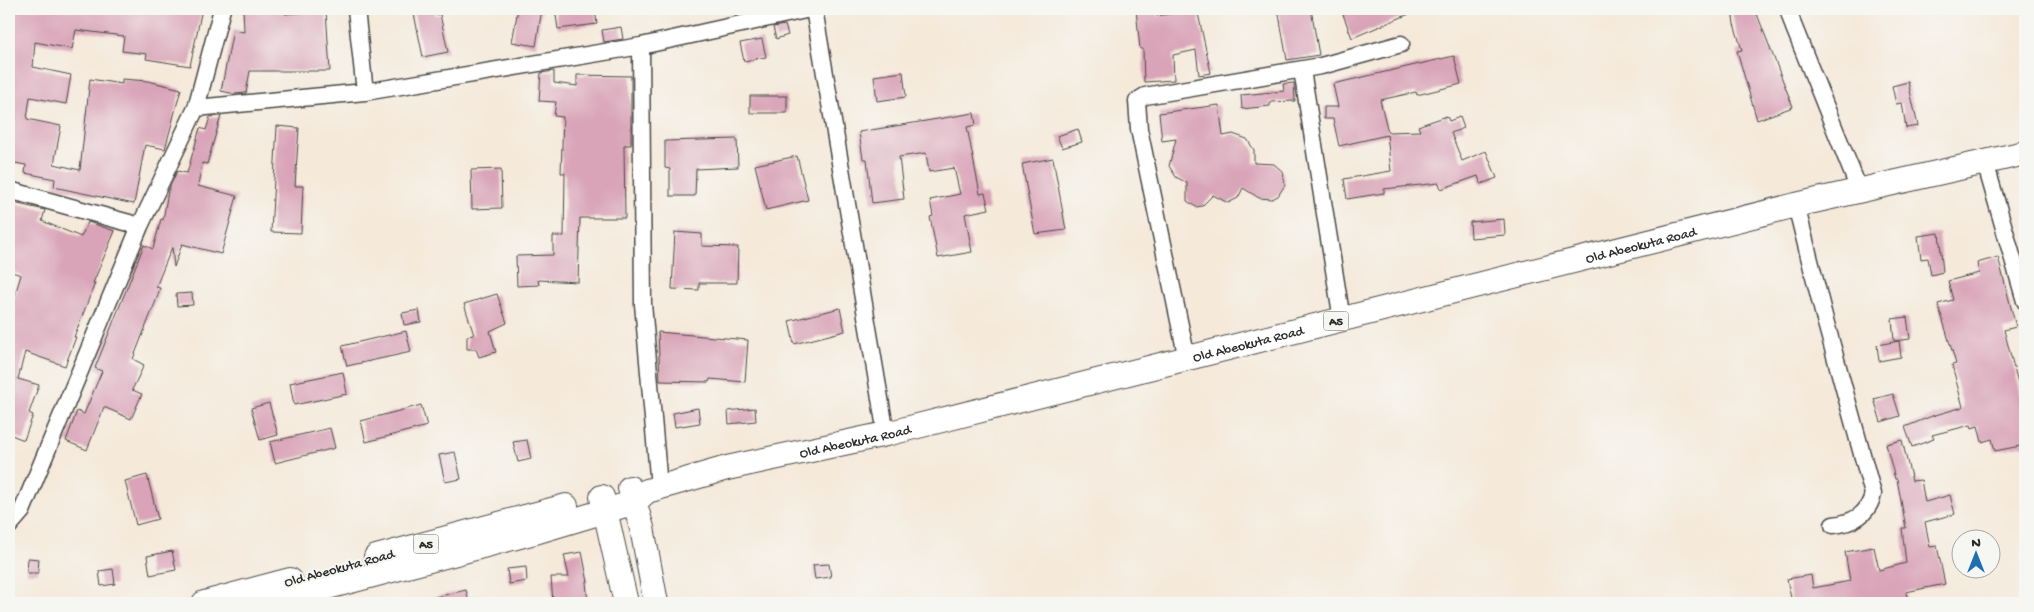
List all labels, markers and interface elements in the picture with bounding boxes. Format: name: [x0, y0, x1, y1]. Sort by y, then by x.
street label: Old Abeokuta Road: [1584, 224, 1700, 269]
road number: A5: [1324, 312, 1348, 331]
street label: Old Abeokuta Road: [1191, 323, 1307, 367]
street label: Old Abeokuta Road: [798, 422, 915, 463]
north arrow: [1952, 530, 2002, 580]
road number: A5: [414, 534, 438, 554]
text: N: [1971, 535, 1981, 552]
street label: Old Abeokuta Road: [283, 546, 398, 592]

